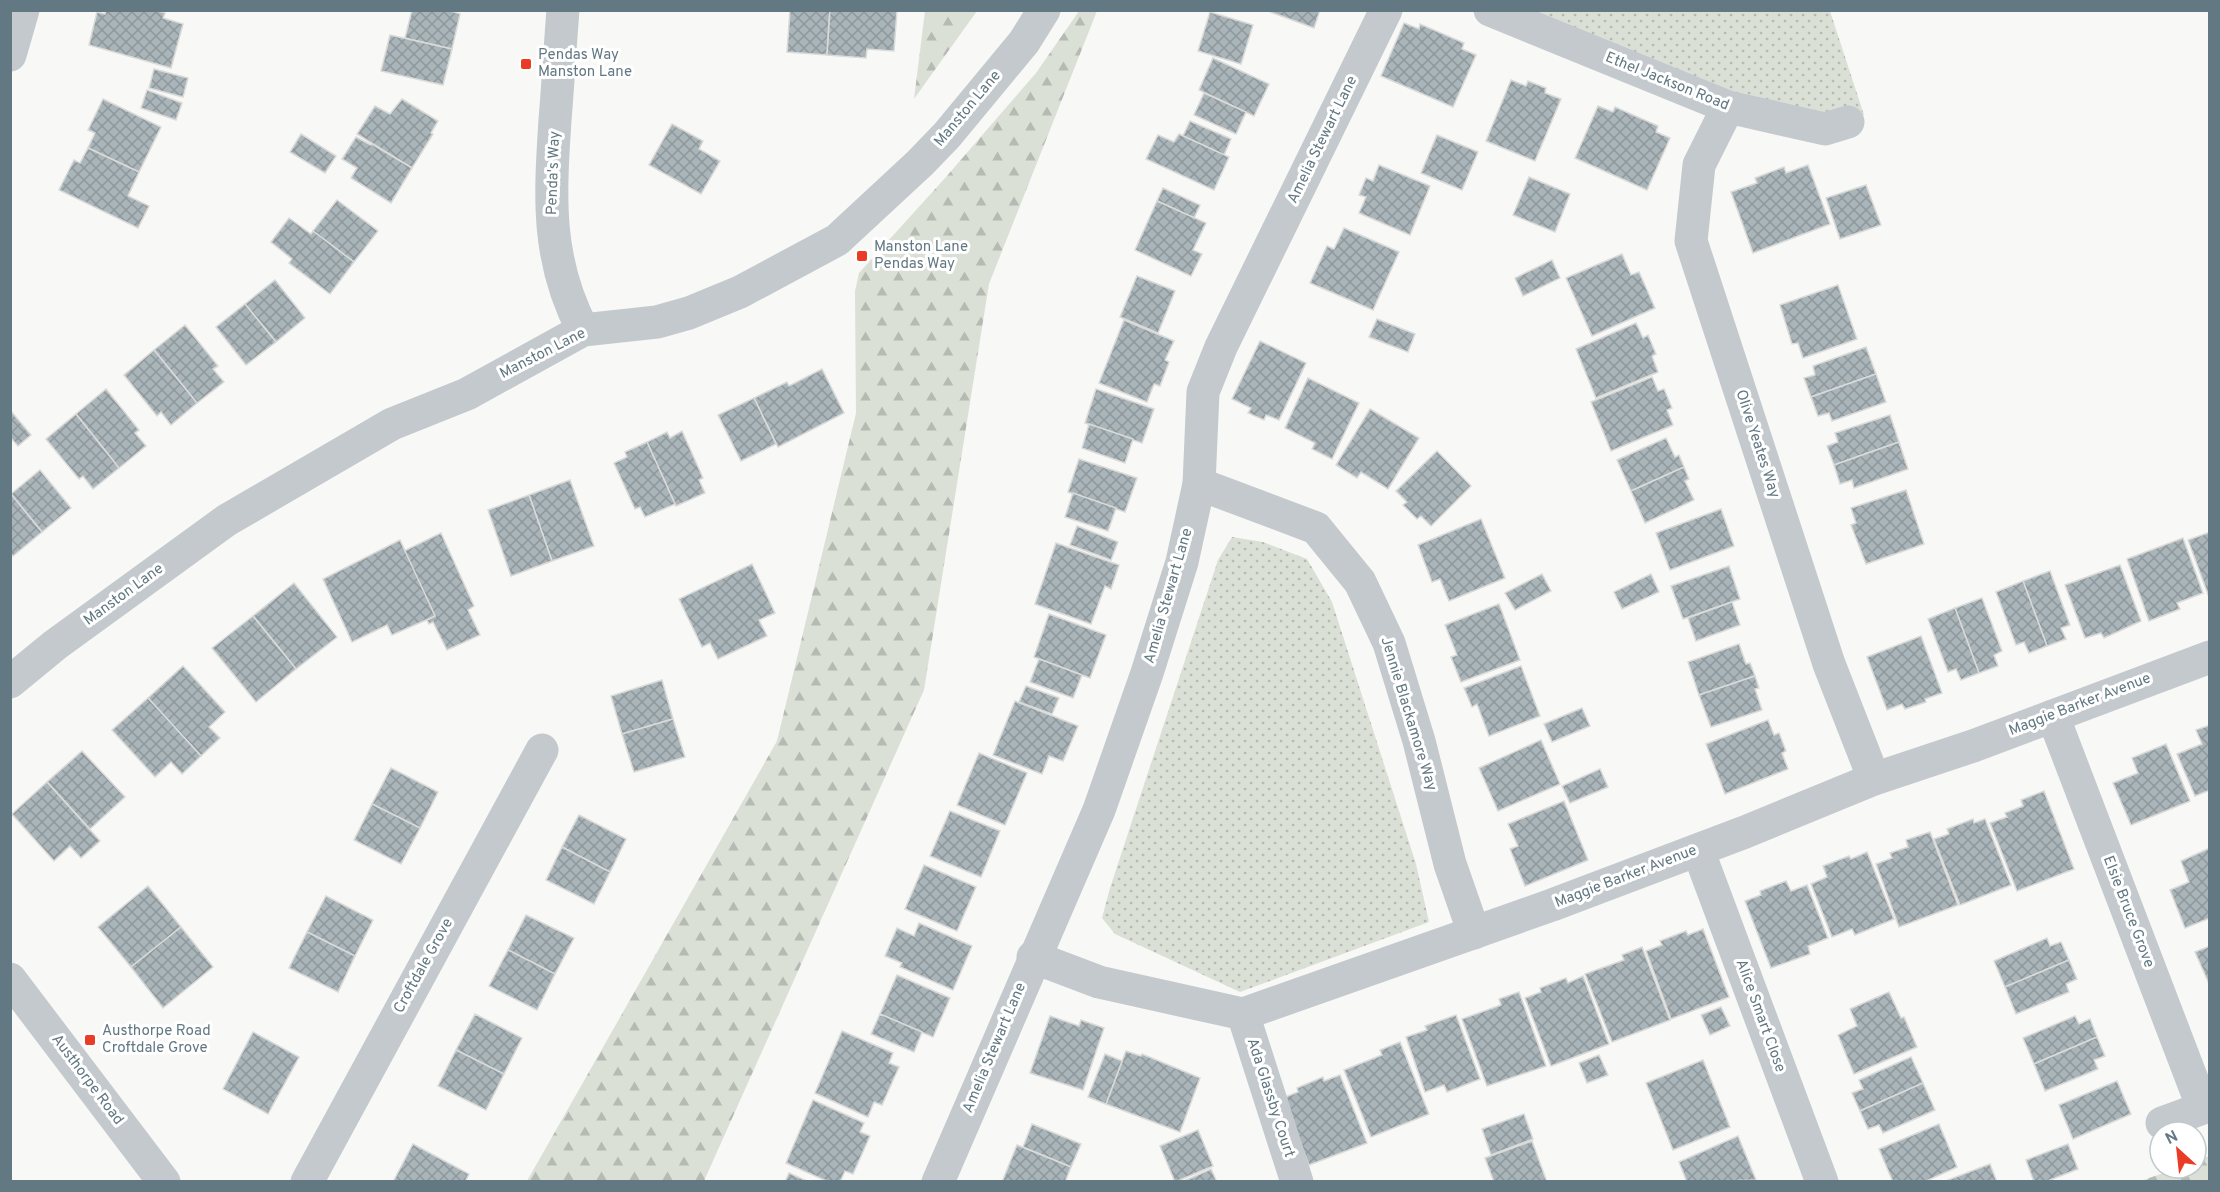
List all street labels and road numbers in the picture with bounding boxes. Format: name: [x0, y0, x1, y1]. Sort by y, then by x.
street label: Ethel Jackson Road: [1602, 48, 1732, 116]
street label: Manston Lane: [931, 67, 1005, 151]
street label: Amelia Stewart Lane: [1284, 73, 1362, 207]
street label: Penda's Way: [543, 131, 565, 215]
street label: Manston Lane: [497, 324, 589, 384]
street label: Olive Yeates Way: [1731, 387, 1783, 501]
street label: Amelia Stewart Lane: [1141, 526, 1197, 666]
street label: Manston Lane: [80, 560, 168, 630]
street label: Jennie Blackamore Way: [1376, 635, 1440, 793]
street label: Maggie Barker Avenue: [2006, 669, 2154, 741]
street label: Maggie Barker Avenue: [1552, 841, 1700, 913]
street label: Elsie Bruce Grove: [2098, 853, 2158, 971]
street label: Croftdale Grove: [390, 915, 458, 1017]
street label: Alice Smart Close: [1731, 957, 1789, 1075]
street label: Amelia Stewart Lane: [959, 980, 1031, 1116]
street label: Austhorpe Road: [47, 1031, 127, 1129]
street label: Ada Glassby Court: [1242, 1036, 1298, 1160]

